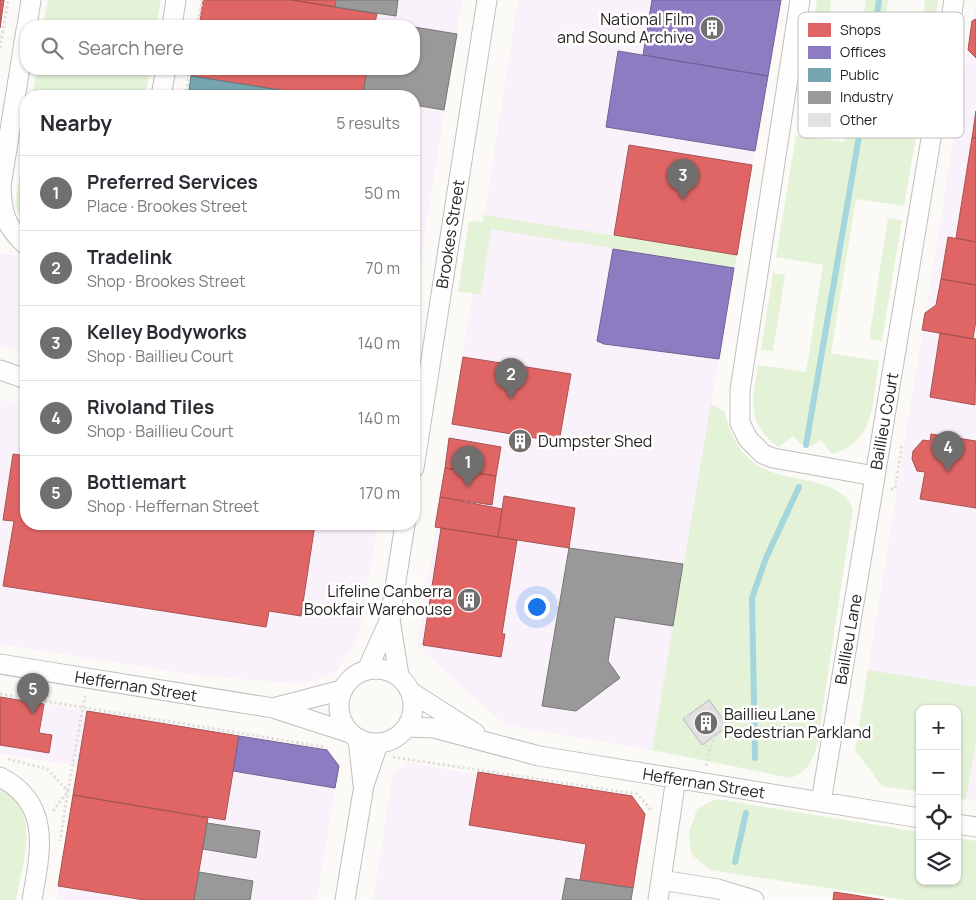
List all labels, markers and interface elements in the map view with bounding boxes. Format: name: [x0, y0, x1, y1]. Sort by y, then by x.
place label: National Film and Sound Archive: [557, 8, 694, 48]
legend: [798, 12, 964, 138]
building icon: National Film and Sound Archive: [699, 15, 725, 41]
search box: [20, 20, 420, 75]
text: Shops: [840, 20, 881, 39]
icon: search: [38, 34, 66, 62]
text: Search here: [78, 35, 184, 61]
text: Offices: [840, 42, 886, 61]
text: Public: [840, 65, 880, 84]
text: Industry: [840, 87, 894, 106]
text: Nearby: [40, 109, 112, 137]
text: Other: [840, 110, 877, 129]
text: 5 results: [336, 112, 400, 134]
pin: 3: [667, 159, 699, 200]
text: Preferred Services: [87, 169, 258, 195]
street label: Brookes Street: [431, 178, 469, 290]
text: 1: [52, 182, 60, 204]
text: 50 m: [364, 182, 400, 204]
text: Place · Brookes Street: [87, 195, 247, 217]
text: Tradelink: [87, 244, 172, 270]
text: 2: [51, 257, 61, 279]
text: 70 m: [365, 257, 400, 279]
text: Shop · Brookes Street: [87, 270, 245, 292]
text: Kelley Bodyworks: [87, 319, 247, 345]
text: 3: [51, 332, 61, 354]
text: 140 m: [358, 332, 400, 354]
text: Shop · Baillieu Court: [87, 345, 234, 367]
pin: 2: [495, 358, 527, 399]
street label: Baillieu Court: [865, 371, 903, 471]
text: Rivoland Tiles: [87, 394, 214, 420]
text: 4: [51, 407, 61, 429]
text: 140 m: [358, 407, 400, 429]
text: Shop · Baillieu Court: [87, 420, 234, 442]
building icon: Dumpster Shed: [507, 428, 533, 454]
place label: Dumpster Shed: [538, 430, 652, 452]
pin: 4: [932, 431, 964, 472]
pin: 1: [452, 446, 484, 487]
text: Bottlemart: [87, 469, 186, 495]
text: 5: [51, 482, 61, 504]
text: 170 m: [359, 482, 400, 504]
text: Shop · Heffernan Street: [87, 495, 259, 517]
place label: Lifeline Canberra Bookfair Warehouse: [304, 580, 452, 620]
building icon: Lifeline Canberra Bookfair Warehouse: [456, 587, 482, 613]
street label: Baillieu Lane: [829, 592, 867, 686]
your location: [524, 594, 550, 620]
street label: Heffernan Street: [73, 665, 199, 707]
pin: 5: [17, 673, 49, 714]
place label: Baillieu Lane Pedestrian Parkland: [724, 703, 871, 743]
map controls: [916, 705, 961, 885]
button: +: [916, 705, 961, 750]
building icon: Baillieu Lane Pedestrian Parkland: [693, 710, 719, 736]
button: −: [916, 750, 961, 795]
street label: Heffernan Street: [641, 762, 767, 804]
button: locate: [916, 795, 961, 840]
button: layers: [916, 840, 961, 885]

